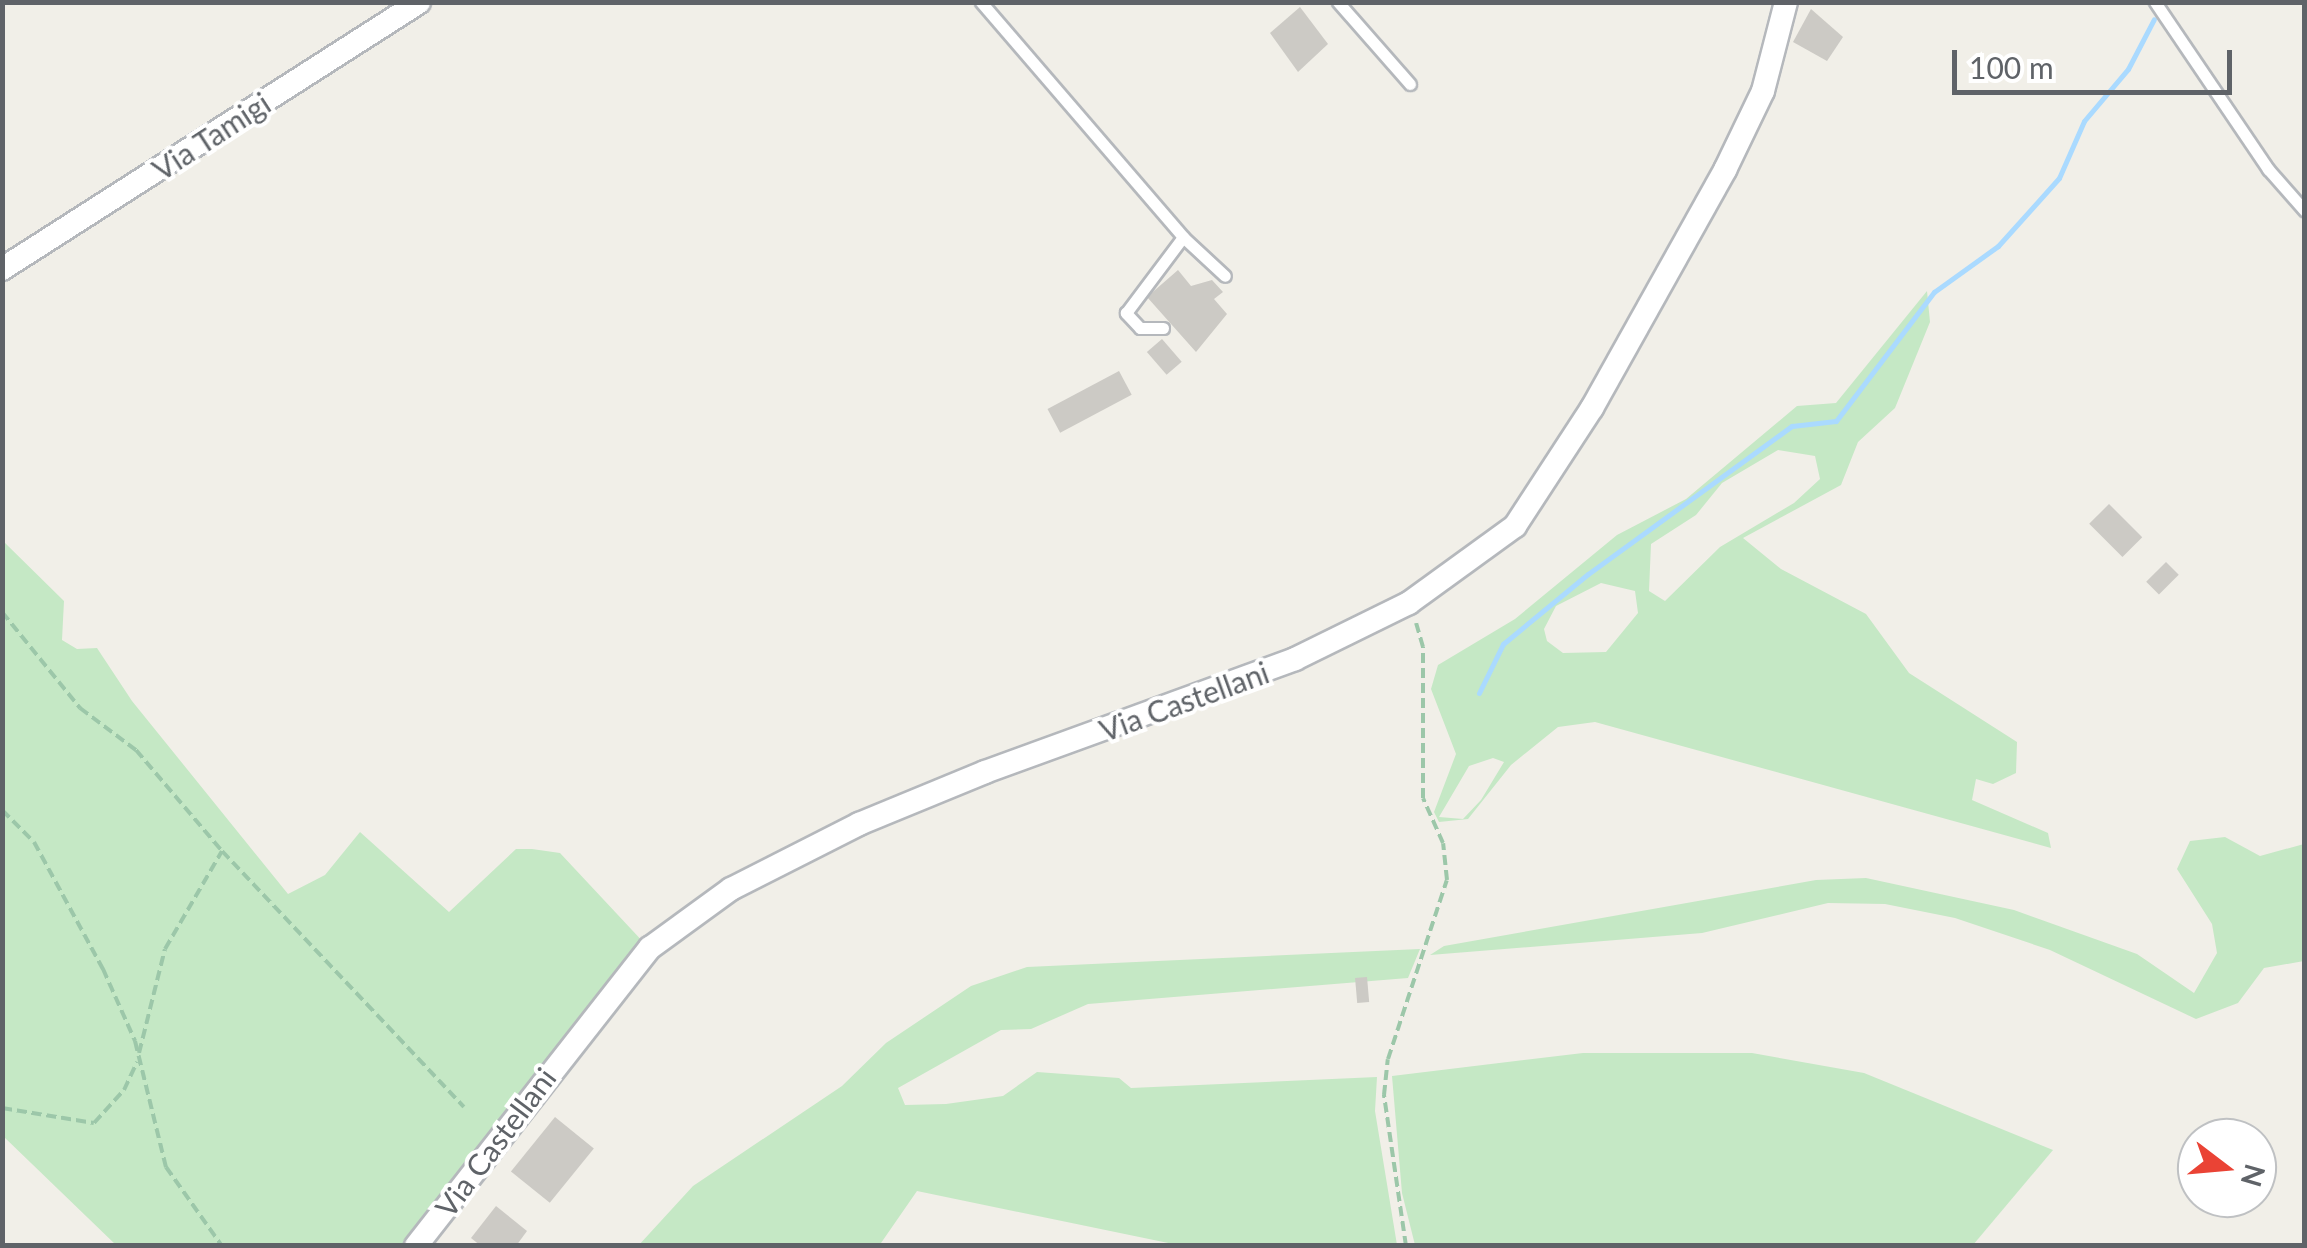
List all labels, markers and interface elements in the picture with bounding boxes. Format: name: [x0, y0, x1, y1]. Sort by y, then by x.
scale bar: [1957, 30, 2237, 92]
text: 100 m: [1969, 49, 2054, 85]
street label: Via Tamigi: [145, 84, 277, 188]
street label: Via Castellani: [1094, 654, 1274, 748]
street label: Via Castellani: [427, 1060, 563, 1224]
north arrow: [2177, 1118, 2277, 1218]
text: N: [2235, 1161, 2273, 1191]

